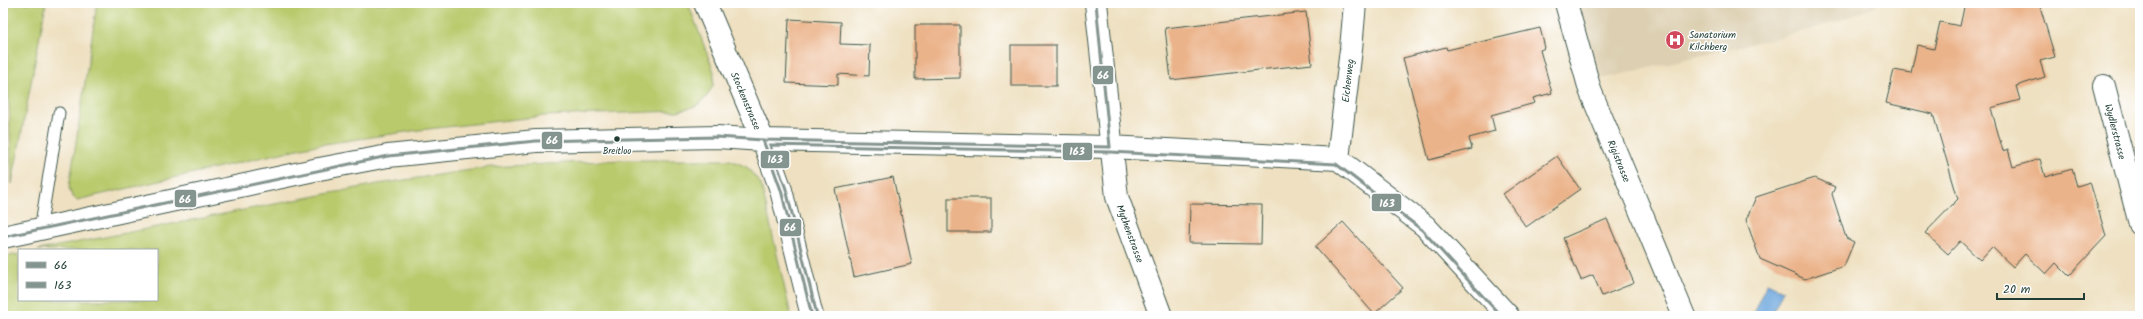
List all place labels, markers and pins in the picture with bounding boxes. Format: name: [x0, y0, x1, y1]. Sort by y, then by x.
place label: Sanatorium Kilchberg: [1689, 27, 1736, 55]
hospital icon: Sanatorium Kilchberg: [1664, 29, 1686, 51]
marker: Breitloo: [612, 134, 622, 144]
place label: Breitloo: [603, 144, 631, 159]

